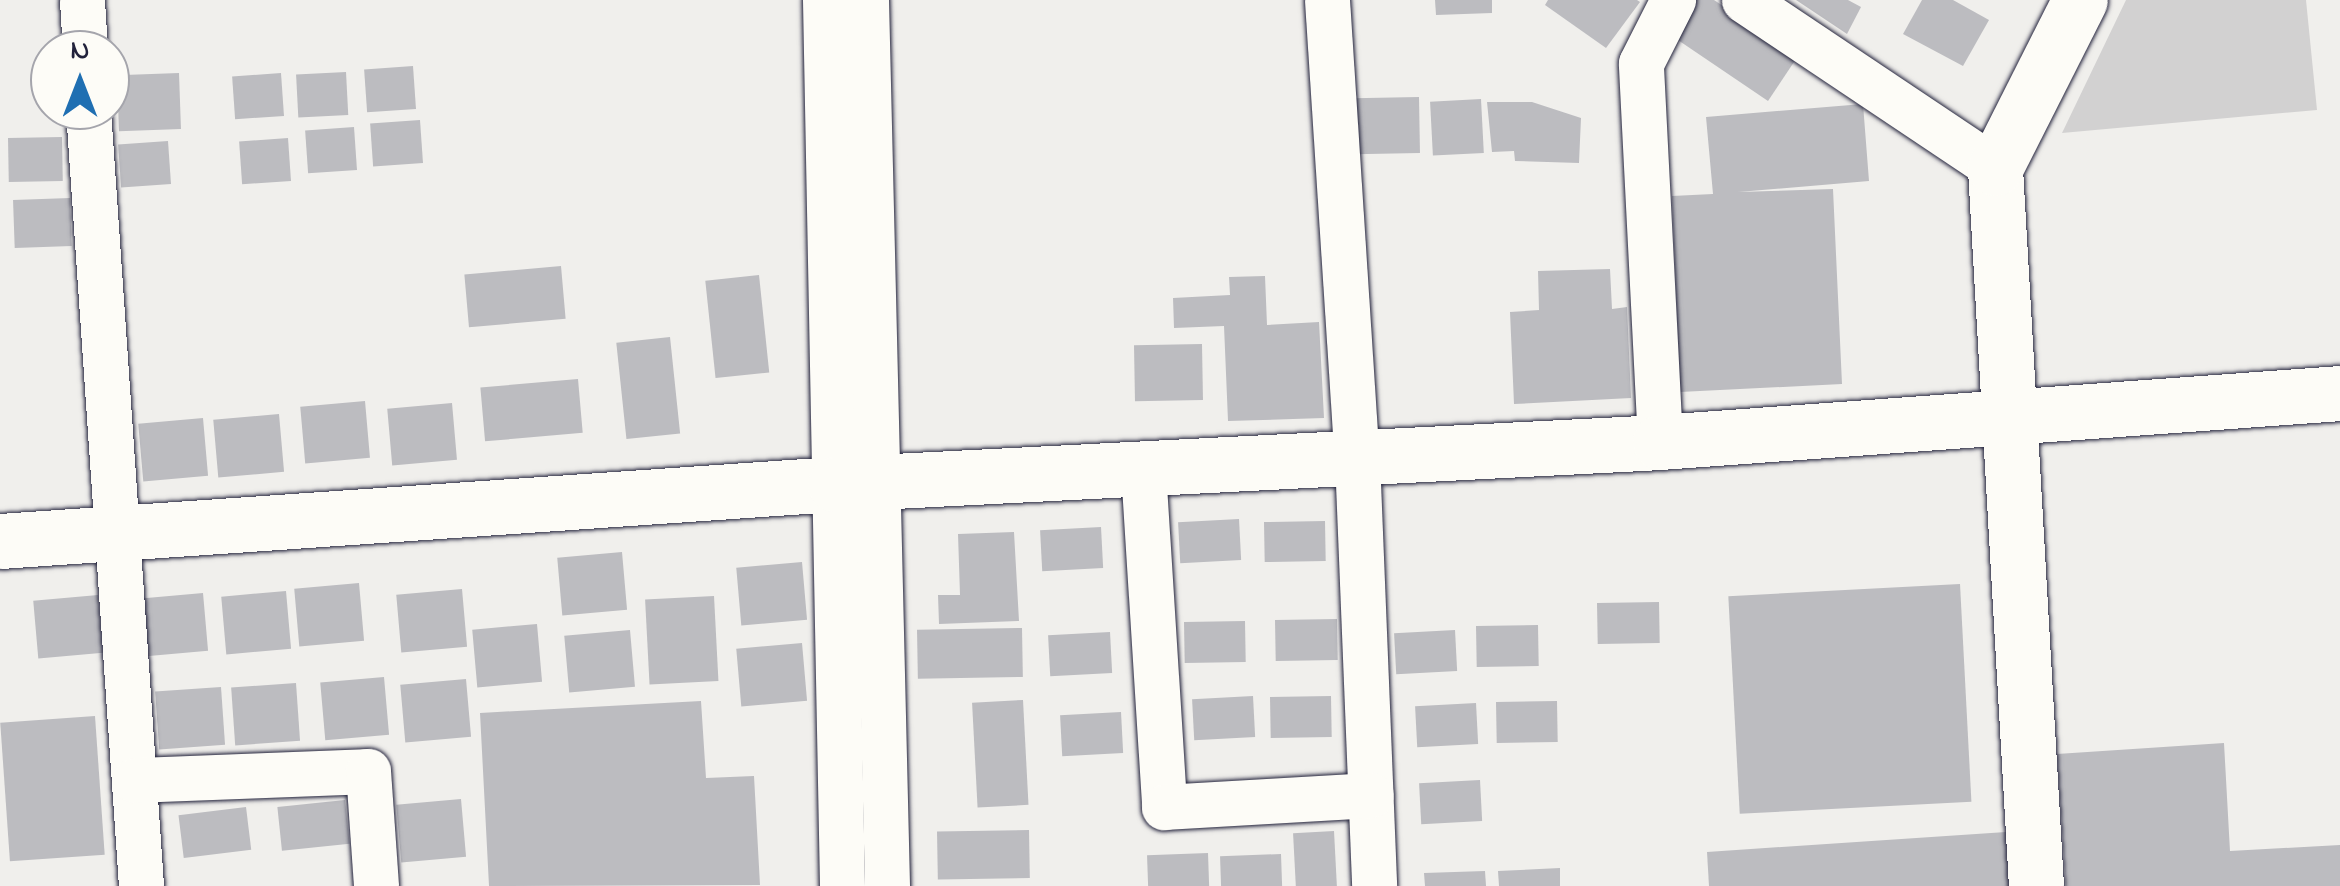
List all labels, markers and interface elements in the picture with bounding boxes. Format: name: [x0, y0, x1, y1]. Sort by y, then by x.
north arrow: [30, 30, 130, 130]
text: N: [71, 31, 89, 72]

